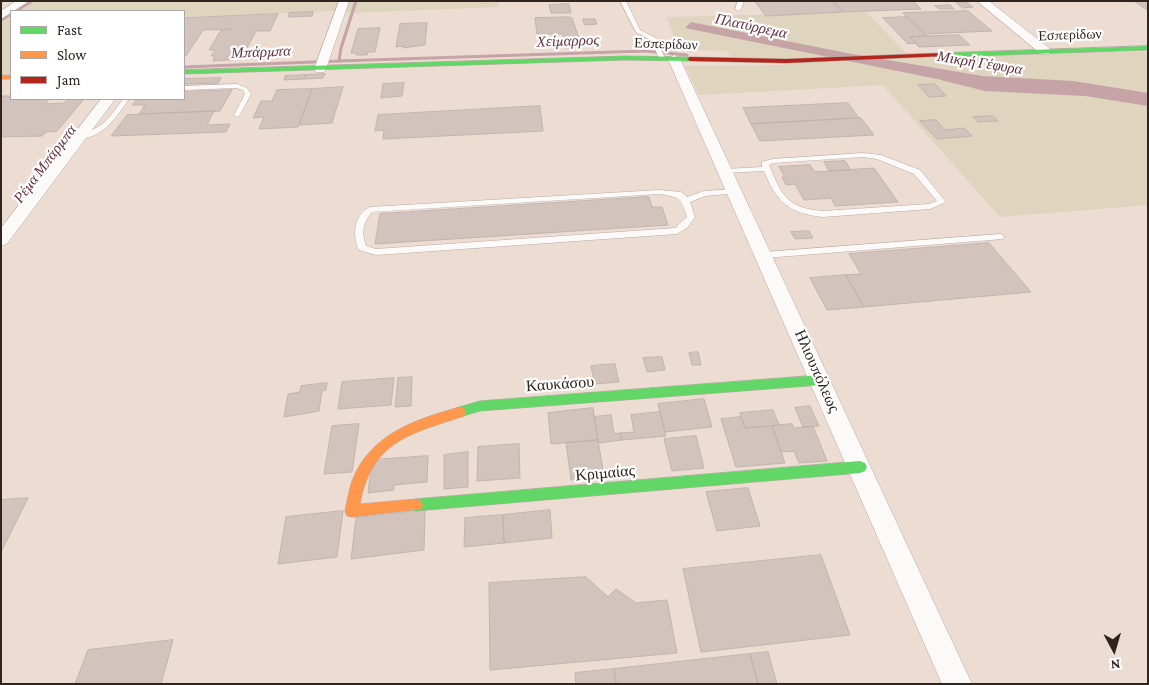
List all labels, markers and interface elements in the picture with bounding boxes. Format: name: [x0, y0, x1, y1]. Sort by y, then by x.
legend: [10, 10, 185, 100]
water label: Πλατύρρεμα: [713, 10, 789, 42]
text: Fast: [57, 22, 82, 38]
street label: Εσπερίδων: [1038, 25, 1102, 45]
water label: Χείμαρρος: [536, 31, 600, 51]
street label: Εσπερίδων: [634, 34, 698, 54]
water label: Μπάρμπα: [231, 42, 291, 62]
text: Slow: [57, 47, 86, 63]
water label: Μικρή Γέφυρα: [936, 47, 1024, 79]
text: Jam: [57, 72, 80, 88]
water label: Ρέμα Μπάρμπα: [10, 121, 80, 207]
street label: Ηλιουπόλεως: [790, 327, 844, 415]
street label: Καυκάσου: [525, 372, 595, 396]
street label: Κριμαίας: [574, 461, 636, 485]
north arrow: [1089, 625, 1139, 675]
text: N: [1110, 656, 1121, 673]

